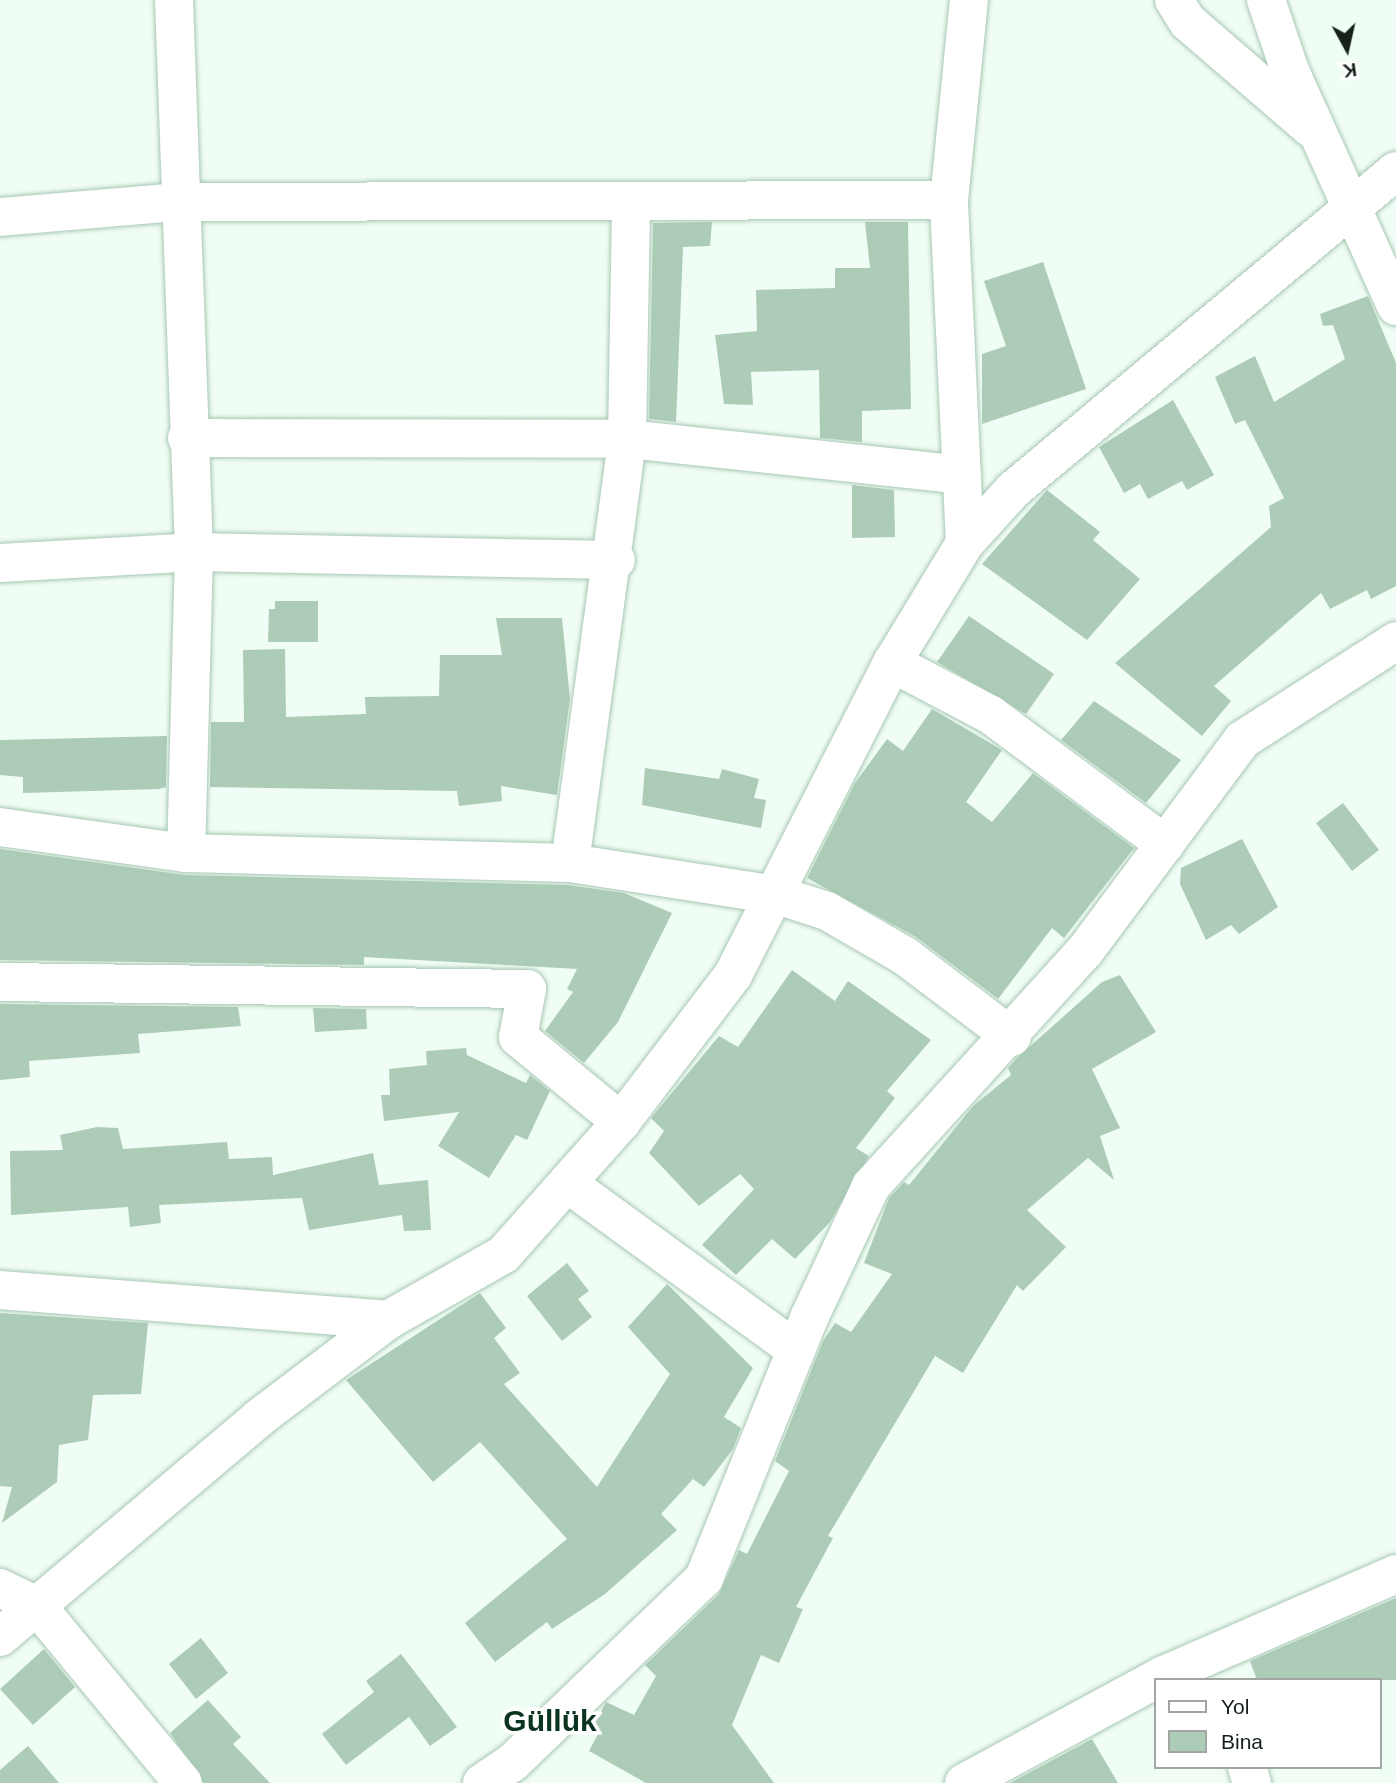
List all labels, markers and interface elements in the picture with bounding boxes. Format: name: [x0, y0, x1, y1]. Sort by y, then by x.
north arrow: [1312, 14, 1382, 84]
text: K: [1342, 59, 1358, 82]
legend: [1154, 1678, 1382, 1769]
text: Yol: [1221, 1695, 1249, 1718]
district label: Güllük: [503, 1703, 597, 1739]
text: Bina: [1221, 1730, 1263, 1753]

